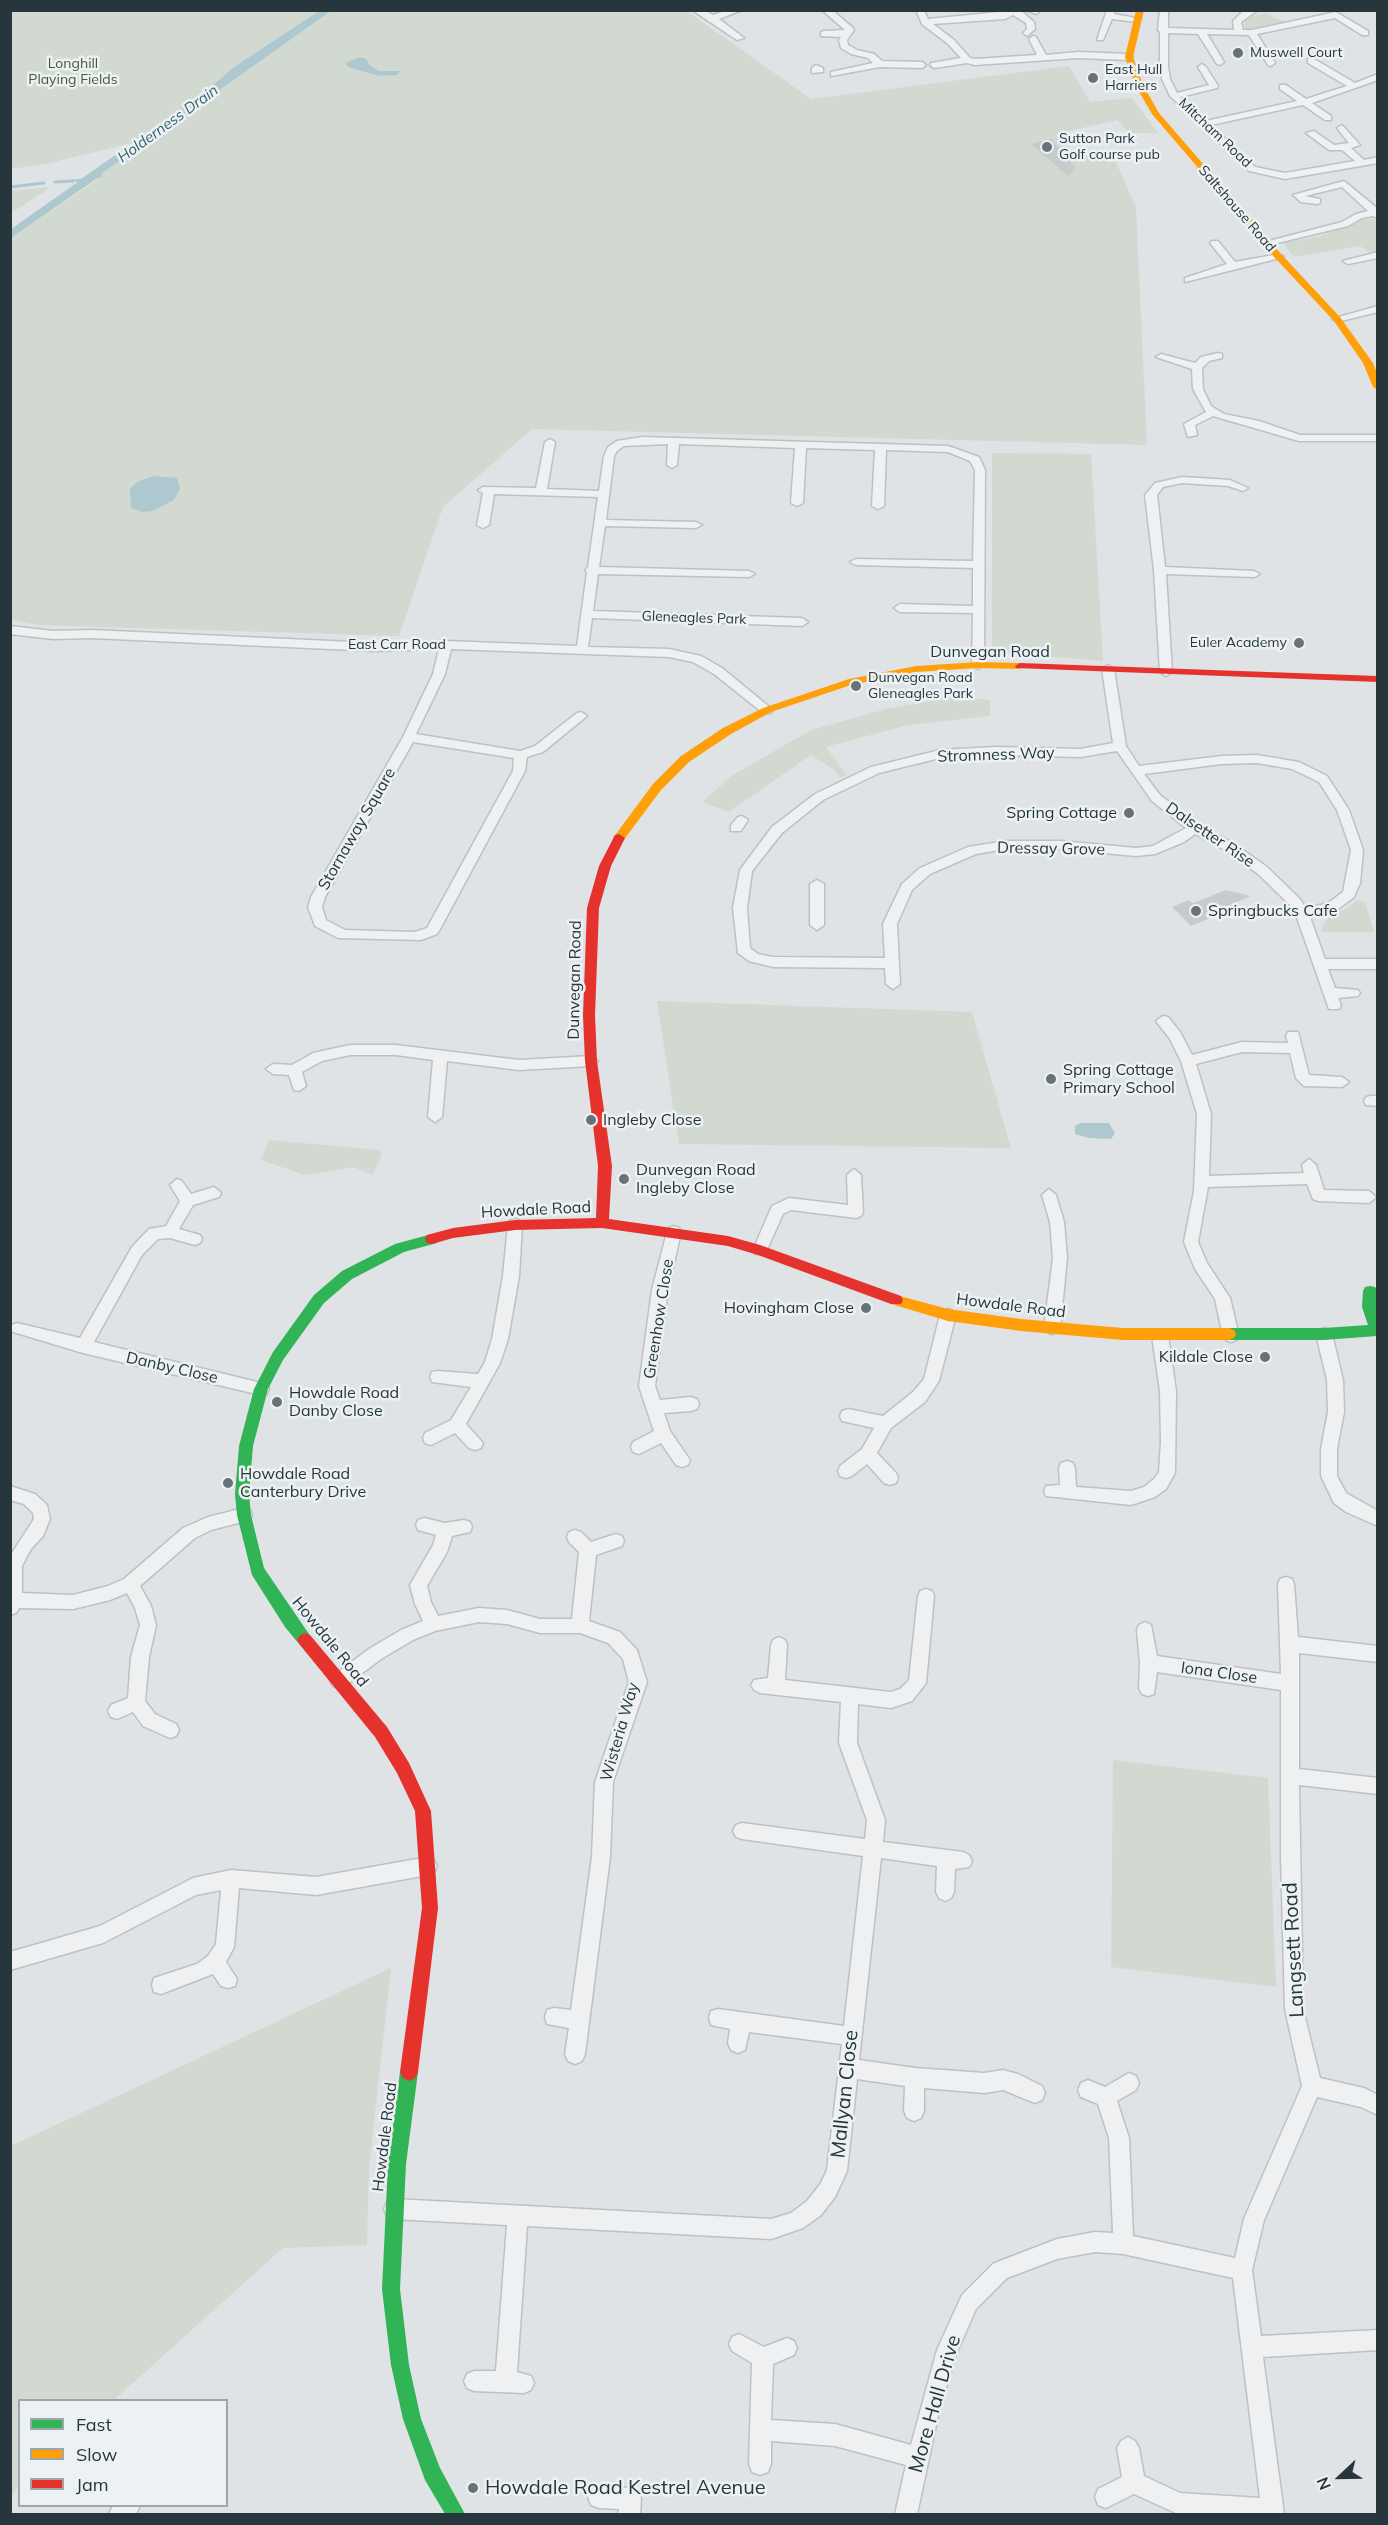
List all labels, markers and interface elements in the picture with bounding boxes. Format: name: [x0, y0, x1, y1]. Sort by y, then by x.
place label: Muswell Court: [1250, 45, 1342, 61]
marker: Muswell Court: [1231, 46, 1245, 60]
park label: Longhill Playing Fields: [28, 56, 118, 88]
place label: East Hull Harriers: [1105, 62, 1162, 94]
marker: East Hull Harriers: [1086, 71, 1100, 85]
water label: Holderness Drain: [114, 81, 222, 167]
street label: Mitcham Road: [1175, 95, 1255, 171]
place label: Sutton Park Golf course pub: [1059, 131, 1160, 164]
marker: Sutton Park Golf course pub: [1040, 140, 1054, 154]
street label: Saltshouse Road: [1195, 162, 1279, 256]
street label: Gleneagles Park: [641, 608, 747, 628]
place label: Euler Academy: [1190, 635, 1287, 651]
marker: Euler Academy: [1292, 636, 1306, 650]
street label: East Carr Road: [348, 637, 446, 653]
street label: Dunvegan Road: [930, 642, 1050, 662]
place label: Dunvegan Road Gleneagles Park: [868, 670, 973, 702]
marker: Dunvegan Road Gleneagles Park: [849, 679, 863, 693]
street label: Stromness Way: [937, 743, 1055, 767]
street label: Stornaway Square: [314, 764, 400, 894]
street label: Dalsetter Rise: [1162, 798, 1258, 872]
place label: Spring Cottage: [1006, 803, 1117, 823]
marker: Spring Cottage: [1122, 806, 1136, 820]
street label: Dressay Grove: [997, 838, 1105, 860]
place label: Springbucks Cafe: [1208, 901, 1337, 921]
marker: Springbucks Cafe: [1189, 904, 1203, 918]
street label: Dunvegan Road: [564, 920, 586, 1040]
place label: Spring Cottage Primary School: [1063, 1060, 1175, 1098]
marker: Spring Cottage Primary School: [1044, 1072, 1058, 1086]
place label: Ingleby Close: [603, 1110, 701, 1130]
marker: Ingleby Close: [584, 1113, 598, 1127]
place label: Dunvegan Road Ingleby Close: [636, 1160, 756, 1198]
marker: Dunvegan Road Ingleby Close: [617, 1172, 631, 1186]
street label: Howdale Road: [480, 1198, 592, 1222]
street label: Greenhow Close: [640, 1258, 678, 1380]
street label: Howdale Road: [955, 1290, 1067, 1322]
place label: Hovingham Close: [724, 1298, 854, 1318]
marker: Hovingham Close: [859, 1301, 873, 1315]
place label: Kildale Close: [1159, 1347, 1253, 1367]
street label: Danby Close: [124, 1348, 220, 1388]
marker: Kildale Close: [1258, 1350, 1272, 1364]
place label: Howdale Road Danby Close: [289, 1383, 399, 1421]
marker: Howdale Road Danby Close: [270, 1395, 284, 1409]
place label: Howdale Road Canterbury Drive: [240, 1464, 366, 1502]
marker: Howdale Road Canterbury Drive: [221, 1476, 235, 1490]
street label: Howdale Road: [288, 1593, 372, 1691]
street label: Iona Close: [1180, 1658, 1258, 1688]
street label: Wisteria Way: [597, 1680, 643, 1784]
street label: Langsett Road: [1278, 1882, 1310, 2018]
street label: Mallyan Close: [826, 2029, 864, 2159]
street label: Howdale Road: [369, 2081, 401, 2193]
street label: More Hall Drive: [904, 2332, 966, 2476]
legend: [18, 2399, 228, 2507]
text: Fast: [76, 2413, 112, 2436]
text: Slow: [76, 2443, 117, 2466]
north arrow: [1310, 2447, 1370, 2507]
text: Jam: [76, 2473, 109, 2496]
text: N: [1312, 2474, 1335, 2493]
place label: Howdale Road Kestrel Avenue: [485, 2476, 766, 2500]
marker: Howdale Road Kestrel Avenue: [466, 2481, 480, 2495]

